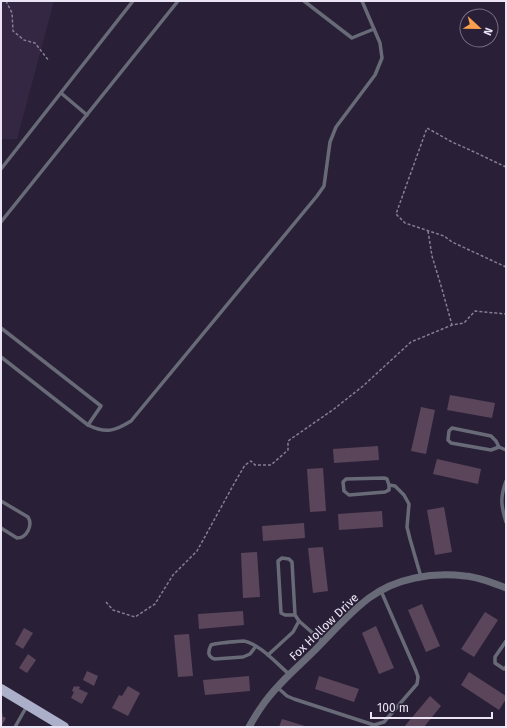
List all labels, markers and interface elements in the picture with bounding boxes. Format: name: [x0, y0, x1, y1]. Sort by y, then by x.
north arrow: [459, 8, 499, 48]
text: N: [480, 26, 495, 37]
street label: Fox Hollow Drive: [287, 591, 361, 663]
scale bar: [371, 694, 492, 720]
text: 100 m: [377, 701, 409, 715]

